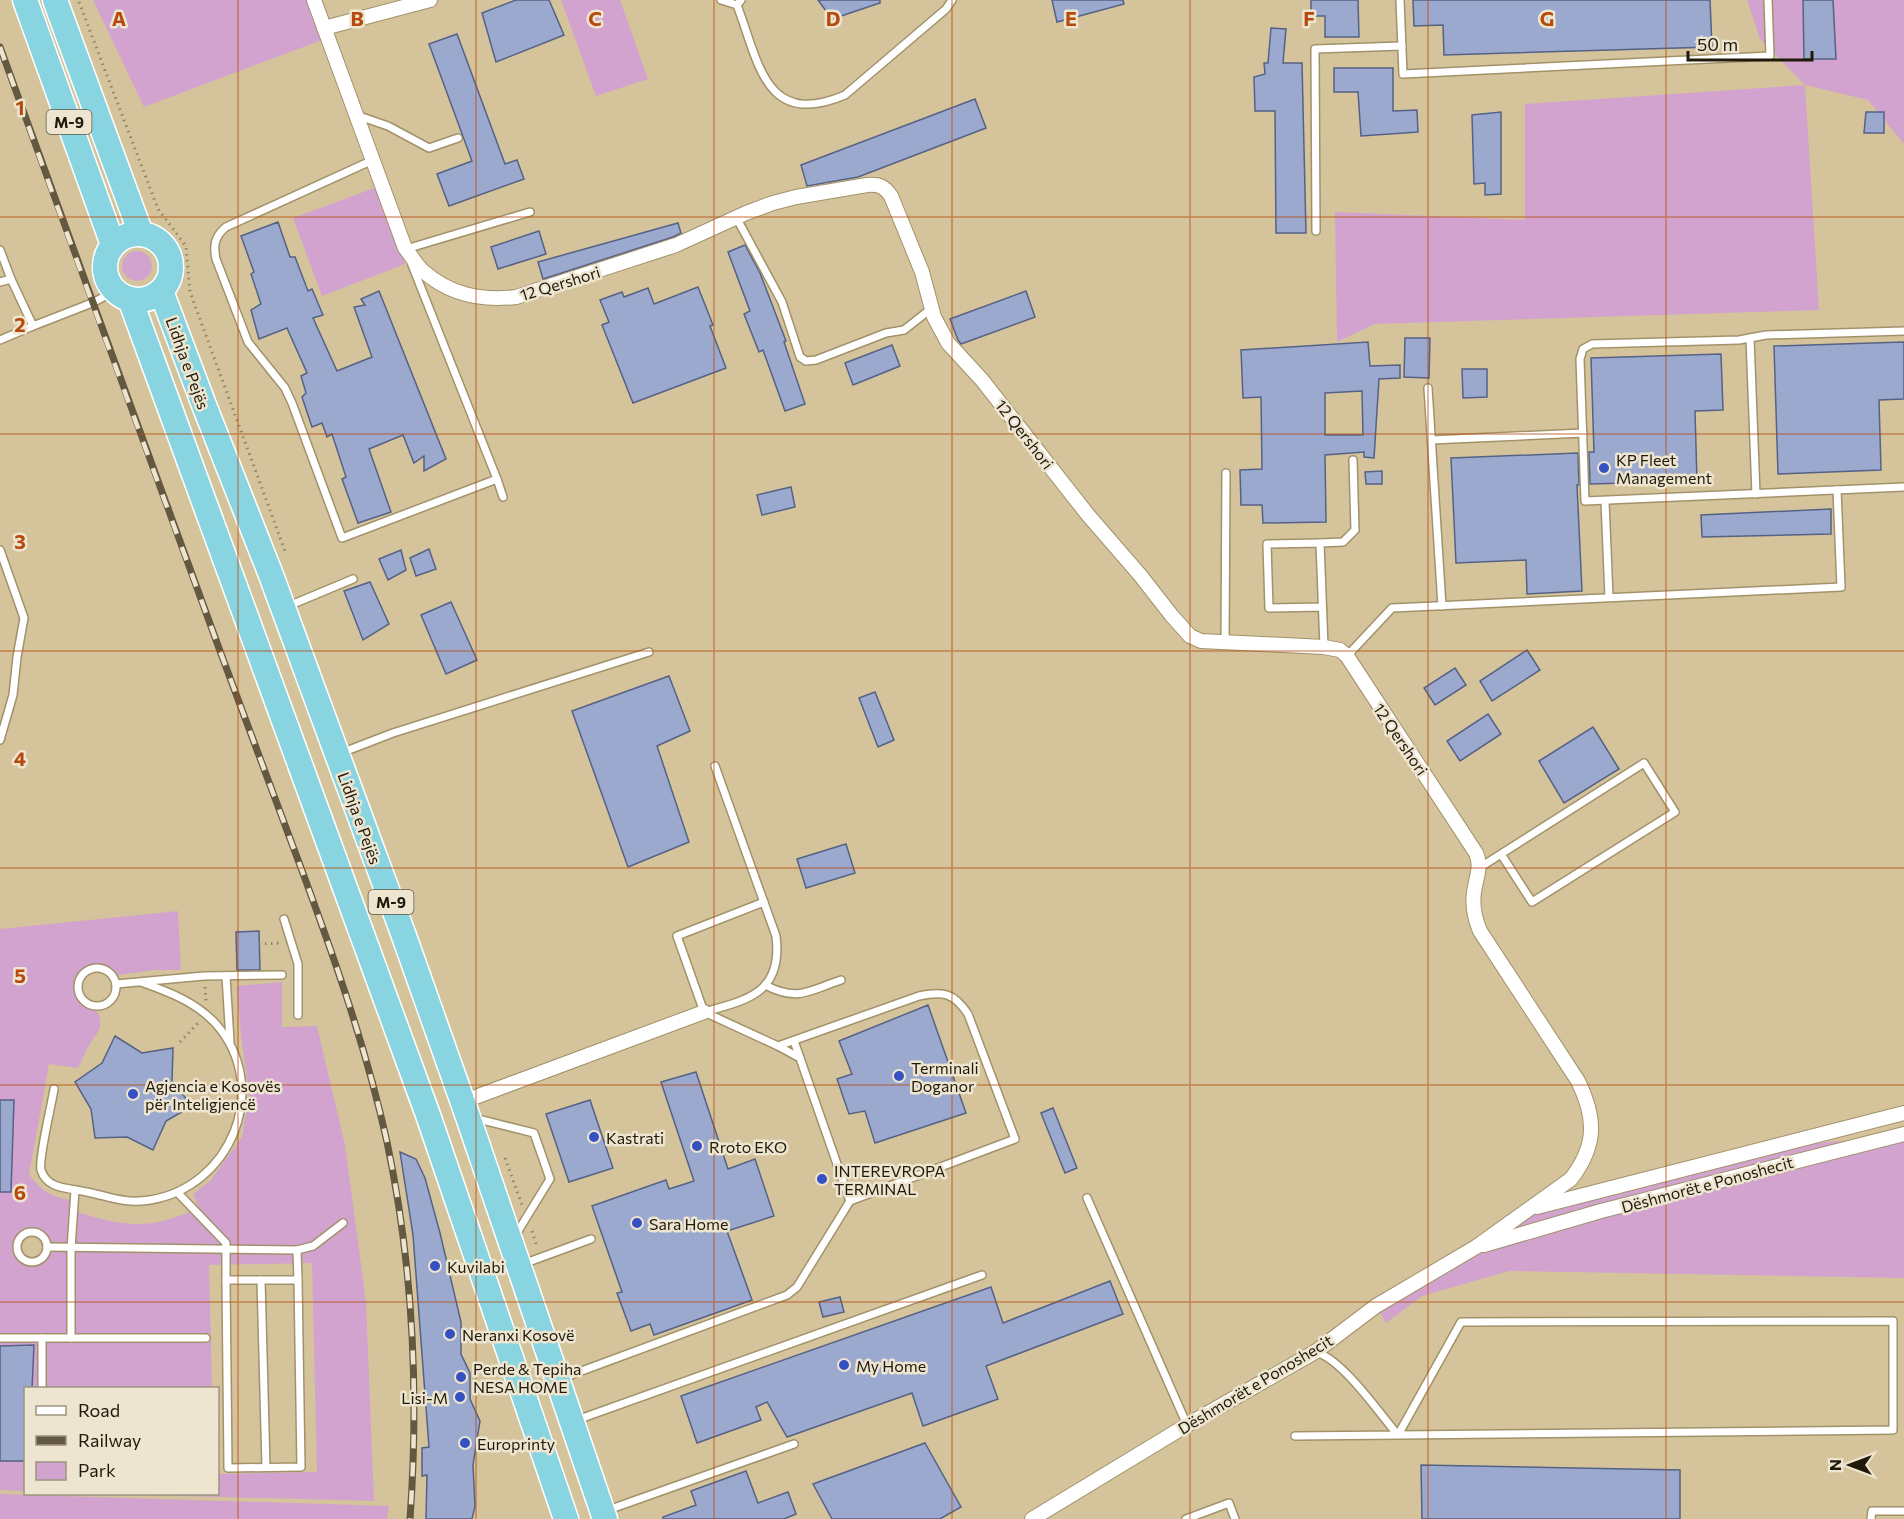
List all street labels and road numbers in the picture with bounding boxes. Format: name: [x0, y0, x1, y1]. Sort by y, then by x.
road number: M-9: [46, 110, 92, 134]
street label: 12 Qershori: [518, 262, 602, 304]
street label: Lidhja e Pejës: [163, 314, 213, 412]
street label: 12 Qershori: [992, 395, 1058, 473]
street label: 12 Qershori: [1370, 699, 1432, 779]
street label: Lidhja e Pejës: [335, 769, 385, 867]
road number: M-9: [368, 890, 414, 914]
street label: Dëshmorët e Ponoshecit: [1619, 1152, 1795, 1216]
street label: Dëshmorët e Ponoshecit: [1174, 1330, 1336, 1438]

